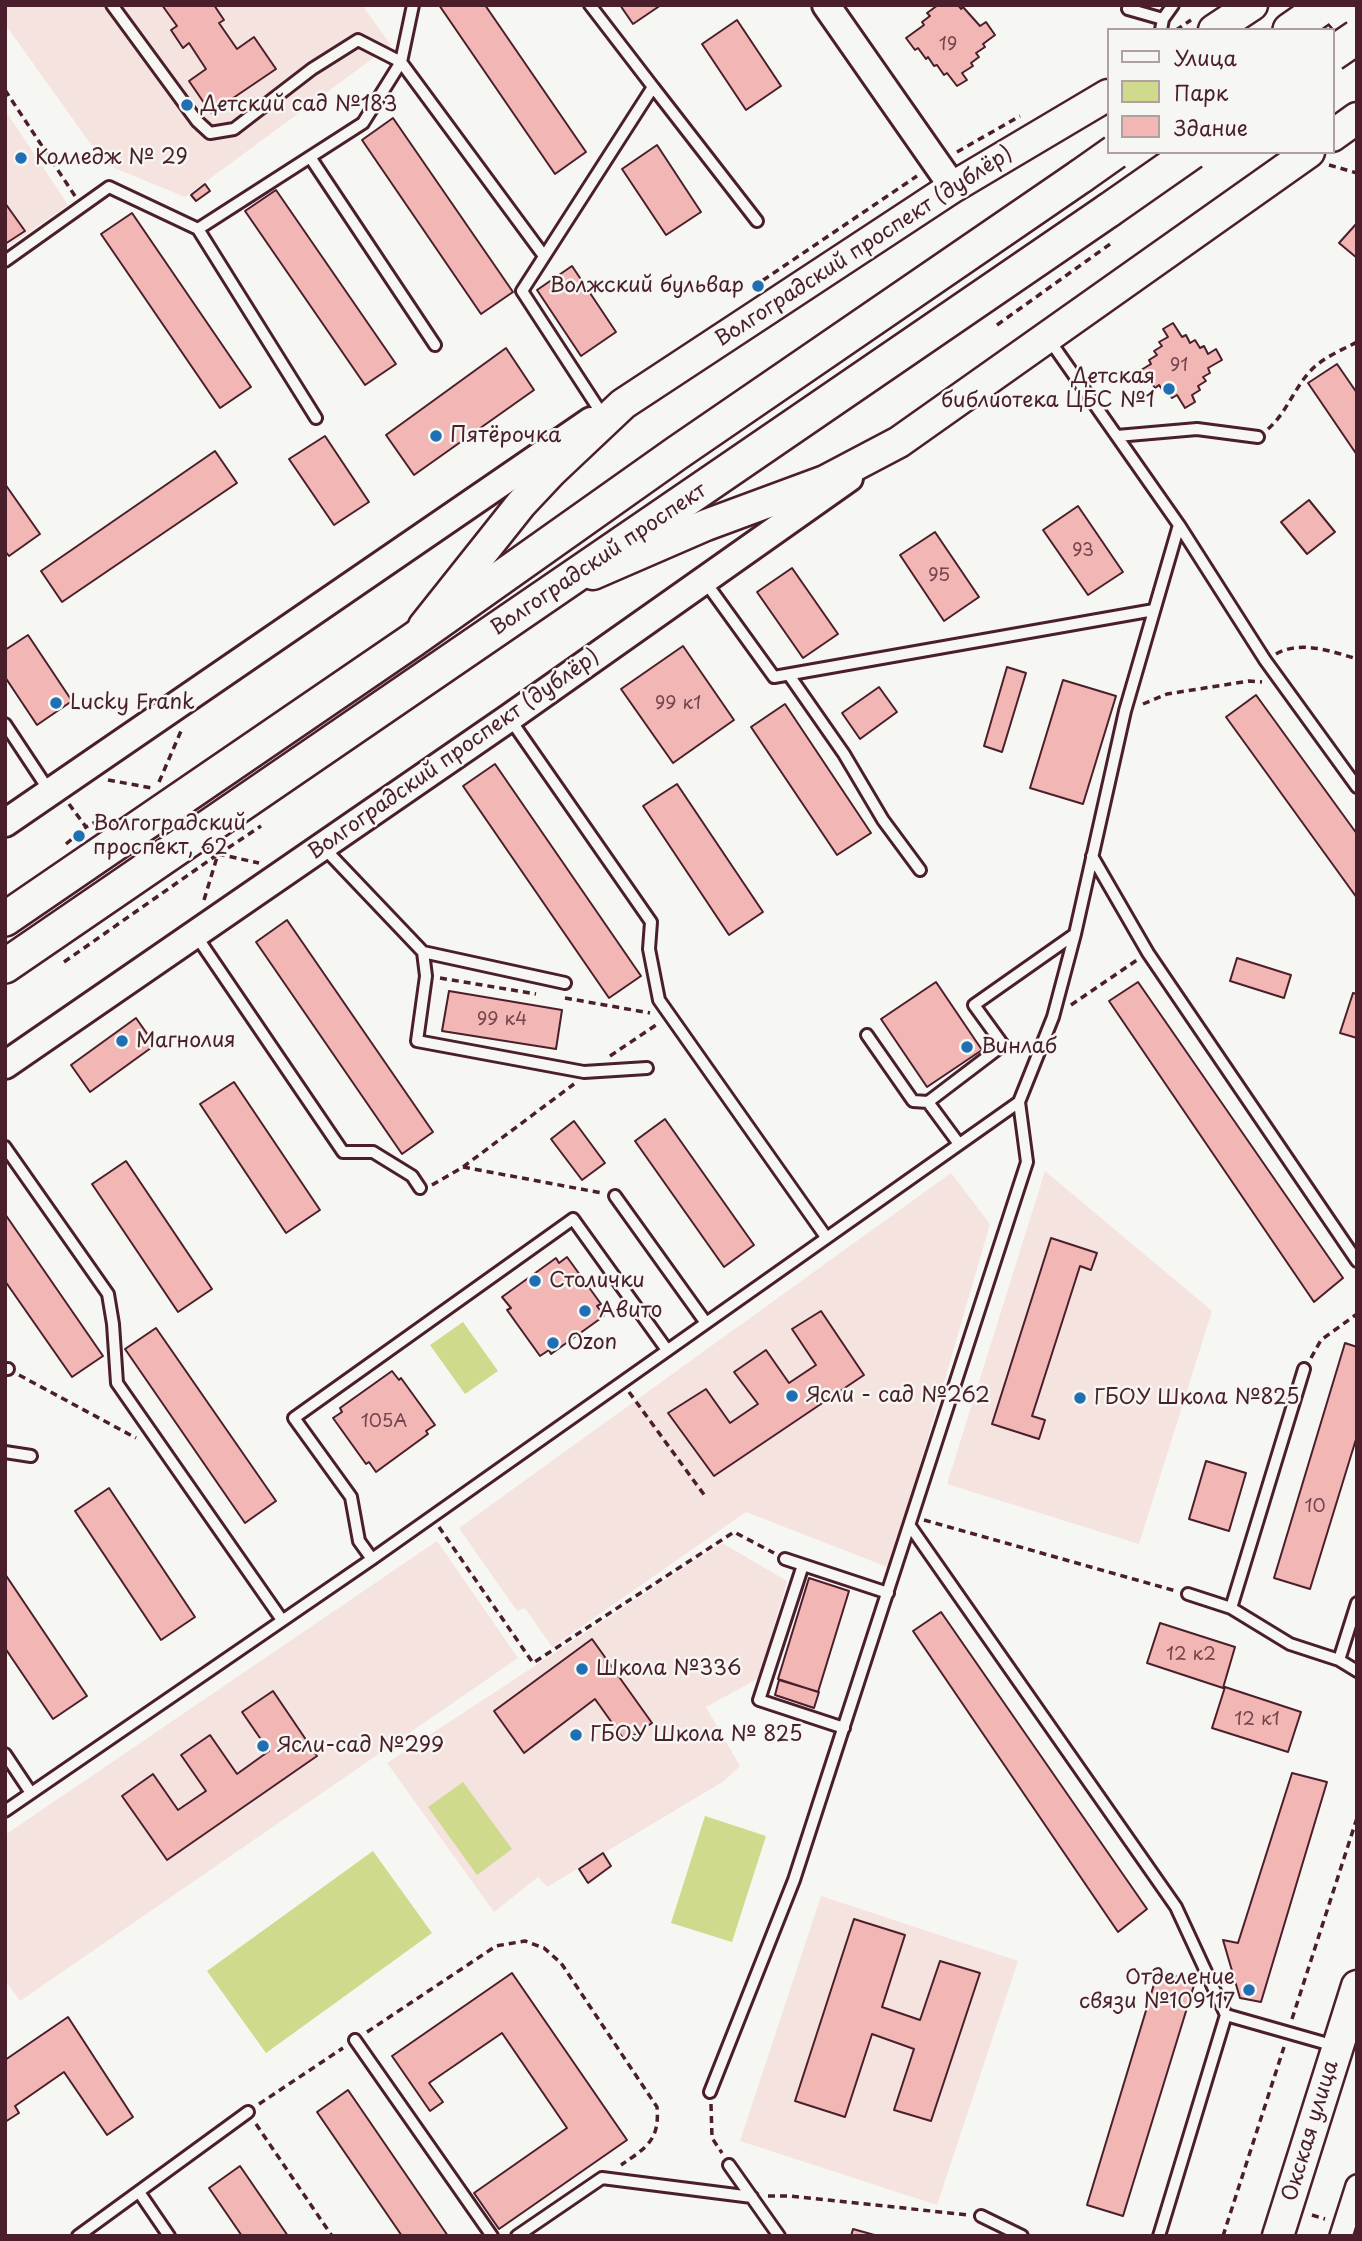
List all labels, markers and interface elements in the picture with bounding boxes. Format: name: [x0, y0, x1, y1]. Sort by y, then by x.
legend: [1106, 28, 1334, 154]
house number: 19: [939, 34, 957, 56]
text: Улица: [1174, 41, 1237, 73]
text: Парк: [1174, 76, 1228, 108]
place label: Детский сад №183: [201, 92, 397, 118]
marker: Детский сад №183: [179, 97, 195, 113]
text: Здание: [1174, 111, 1248, 143]
street label: Волгоградский проспект (дублёр): [711, 141, 1017, 353]
place label: Колледж № 29: [35, 145, 188, 171]
marker: Колледж № 29: [13, 150, 29, 166]
place label: Волжский бульвар: [549, 273, 744, 299]
marker: Волжский бульвар: [750, 278, 766, 294]
house number: 91: [1170, 355, 1188, 377]
place label: Детская библиотека ЦБС №1: [941, 364, 1155, 414]
marker: Детская библиотека ЦБС №1: [1161, 381, 1177, 397]
place label: Пятёрочка: [450, 423, 561, 449]
marker: Пятёрочка: [428, 428, 444, 444]
street label: Волгоградский проспект: [486, 478, 712, 642]
house number: 93: [1072, 540, 1094, 562]
house number: 95: [928, 565, 950, 587]
street label: Волгоградский проспект (дублёр): [304, 644, 604, 866]
place label: Lucky Frank: [70, 690, 195, 716]
house number: 99 к1: [655, 693, 701, 715]
marker: Lucky Frank: [48, 695, 64, 711]
place label: Волгоградский проспект, 62: [93, 811, 246, 861]
marker: Волгоградский проспект, 62: [71, 828, 87, 844]
house number: 99 к4: [477, 1009, 527, 1031]
place label: Магнолия: [136, 1028, 236, 1054]
marker: Магнолия: [114, 1033, 130, 1049]
place label: Винлаб: [981, 1034, 1057, 1060]
marker: Винлаб: [959, 1039, 975, 1055]
place label: Столички: [549, 1268, 645, 1294]
marker: Столички: [527, 1273, 543, 1289]
place label: Авито: [599, 1298, 662, 1324]
marker: Авито: [577, 1303, 593, 1319]
place label: Ozon: [567, 1330, 617, 1356]
marker: Ozon: [545, 1335, 561, 1351]
place label: Ясли - сад №262: [806, 1383, 990, 1409]
place label: ГБОУ Школа №825: [1094, 1385, 1300, 1411]
marker: Ясли - сад №262: [784, 1388, 800, 1404]
marker: ГБОУ Школа №825: [1072, 1390, 1088, 1406]
house number: 105А: [361, 1411, 407, 1433]
house number: 10: [1304, 1496, 1326, 1518]
house number: 12 к2: [1166, 1644, 1216, 1666]
place label: Школа №336: [596, 1656, 742, 1682]
marker: Школа №336: [574, 1661, 590, 1677]
house number: 12 к1: [1234, 1709, 1280, 1731]
place label: ГБОУ Школа № 825: [590, 1722, 802, 1748]
marker: ГБОУ Школа № 825: [568, 1727, 584, 1743]
place label: Ясли-сад №299: [277, 1733, 444, 1759]
marker: Ясли-сад №299: [255, 1738, 271, 1754]
place label: Отделение связи №109117: [1079, 1965, 1235, 2015]
marker: Отделение связи №109117: [1241, 1982, 1257, 1998]
street label: Окская улица: [1278, 2057, 1344, 2205]

